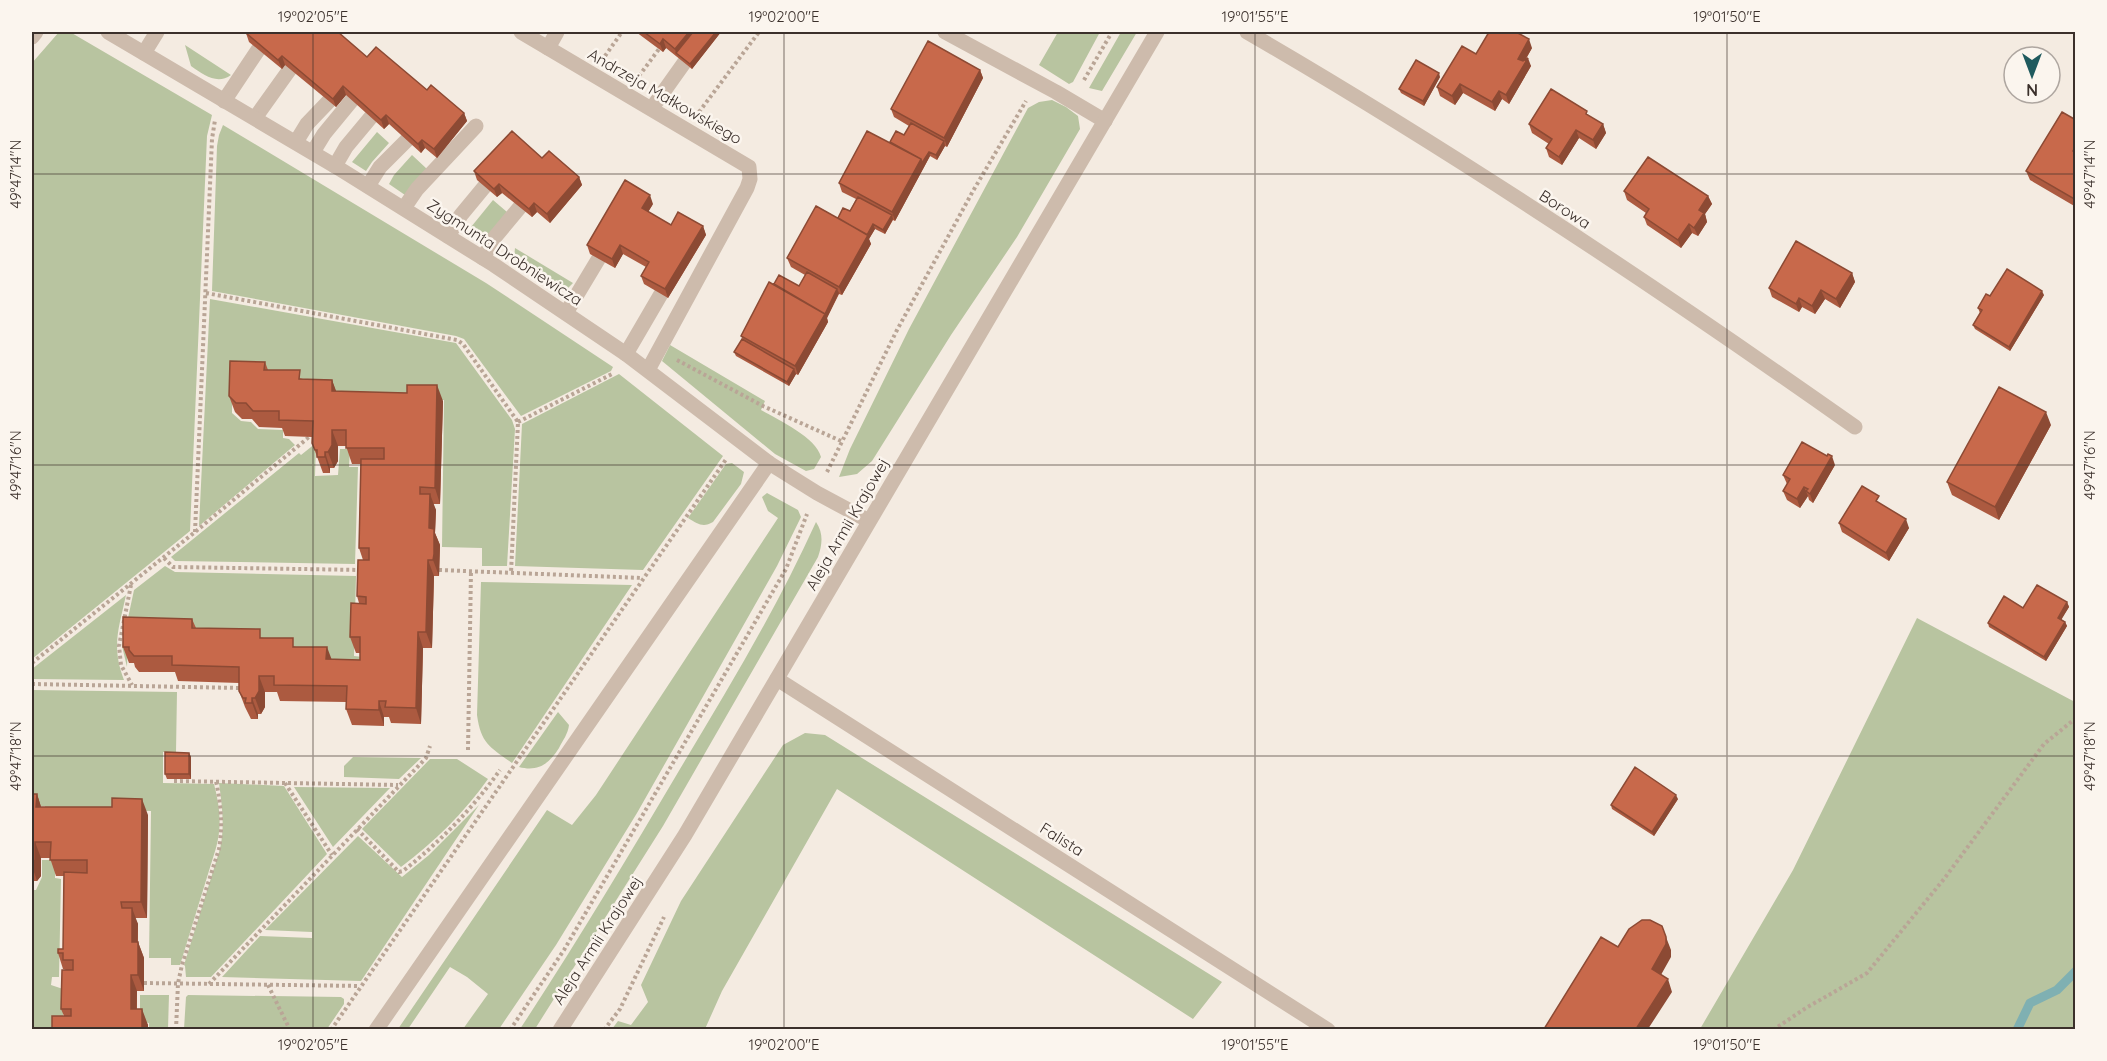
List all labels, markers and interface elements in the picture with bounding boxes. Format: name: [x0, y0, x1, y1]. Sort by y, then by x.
text: 19°02'05"E: [278, 7, 348, 26]
text: 19°02'00"E: [748, 7, 820, 26]
text: 19°01'55"E: [1222, 7, 1288, 26]
text: 19°01'50"E: [1693, 7, 1761, 26]
street label: Andrzeja Małkowskiego: [584, 44, 746, 148]
north arrow: [2002, 45, 2062, 105]
text: N: [2026, 80, 2038, 100]
text: 49°47'14"N: [6, 140, 25, 208]
text: 49°47'14"N: [2080, 140, 2099, 208]
street label: Borowa: [1536, 185, 1594, 233]
street label: Zygmunta Drobniewicza: [424, 194, 586, 310]
text: 49°47'16"N: [6, 430, 25, 500]
text: 49°47'16"N: [2080, 430, 2099, 500]
street label: Aleja Armii Krajowej: [801, 454, 893, 594]
text: 49°47'18"N: [6, 721, 25, 791]
text: 49°47'18"N: [2080, 721, 2099, 791]
street label: Falista: [1036, 818, 1088, 860]
street label: Aleja Armii Krajowej: [548, 872, 646, 1008]
text: 19°02'05"E: [278, 1035, 348, 1054]
text: 19°02'00"E: [748, 1035, 820, 1054]
text: 19°01'55"E: [1222, 1035, 1288, 1054]
text: 19°01'50"E: [1693, 1035, 1761, 1054]

